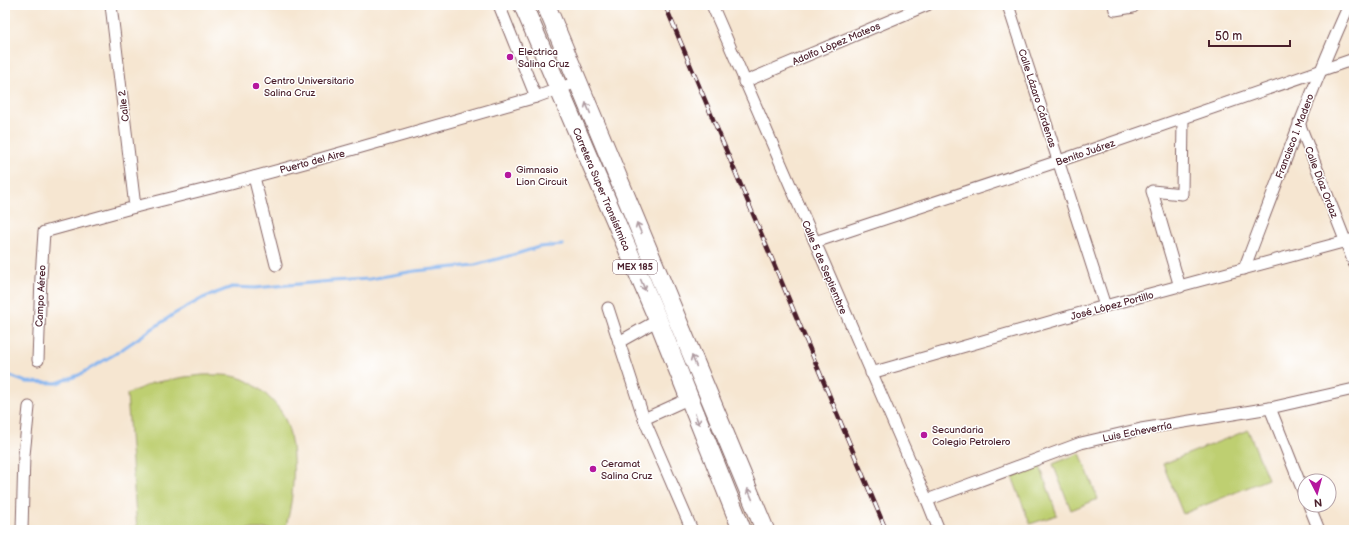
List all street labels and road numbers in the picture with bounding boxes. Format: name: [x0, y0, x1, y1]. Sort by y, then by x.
street label: Adolfo López Mateos: [790, 20, 882, 68]
street label: Calle Lázaro Cárdenas: [1015, 47, 1059, 149]
street label: Calle 2: [116, 89, 132, 122]
street label: Francisco I. Madero: [1273, 92, 1317, 180]
street label: Carretera Super Transístmica: [570, 126, 633, 253]
street label: Benito Juárez: [1054, 137, 1117, 169]
street label: Calle Díaz Ordaz: [1302, 145, 1340, 220]
street label: Puerto del Aire: [278, 147, 346, 176]
street label: Calle 5 de Septiembre: [799, 219, 849, 316]
road number: MEX 185: [613, 260, 657, 274]
street label: Campo Aéreo: [33, 264, 49, 327]
street label: José López Portillo: [1069, 289, 1155, 323]
street label: Luis Echeverría: [1101, 419, 1173, 445]

